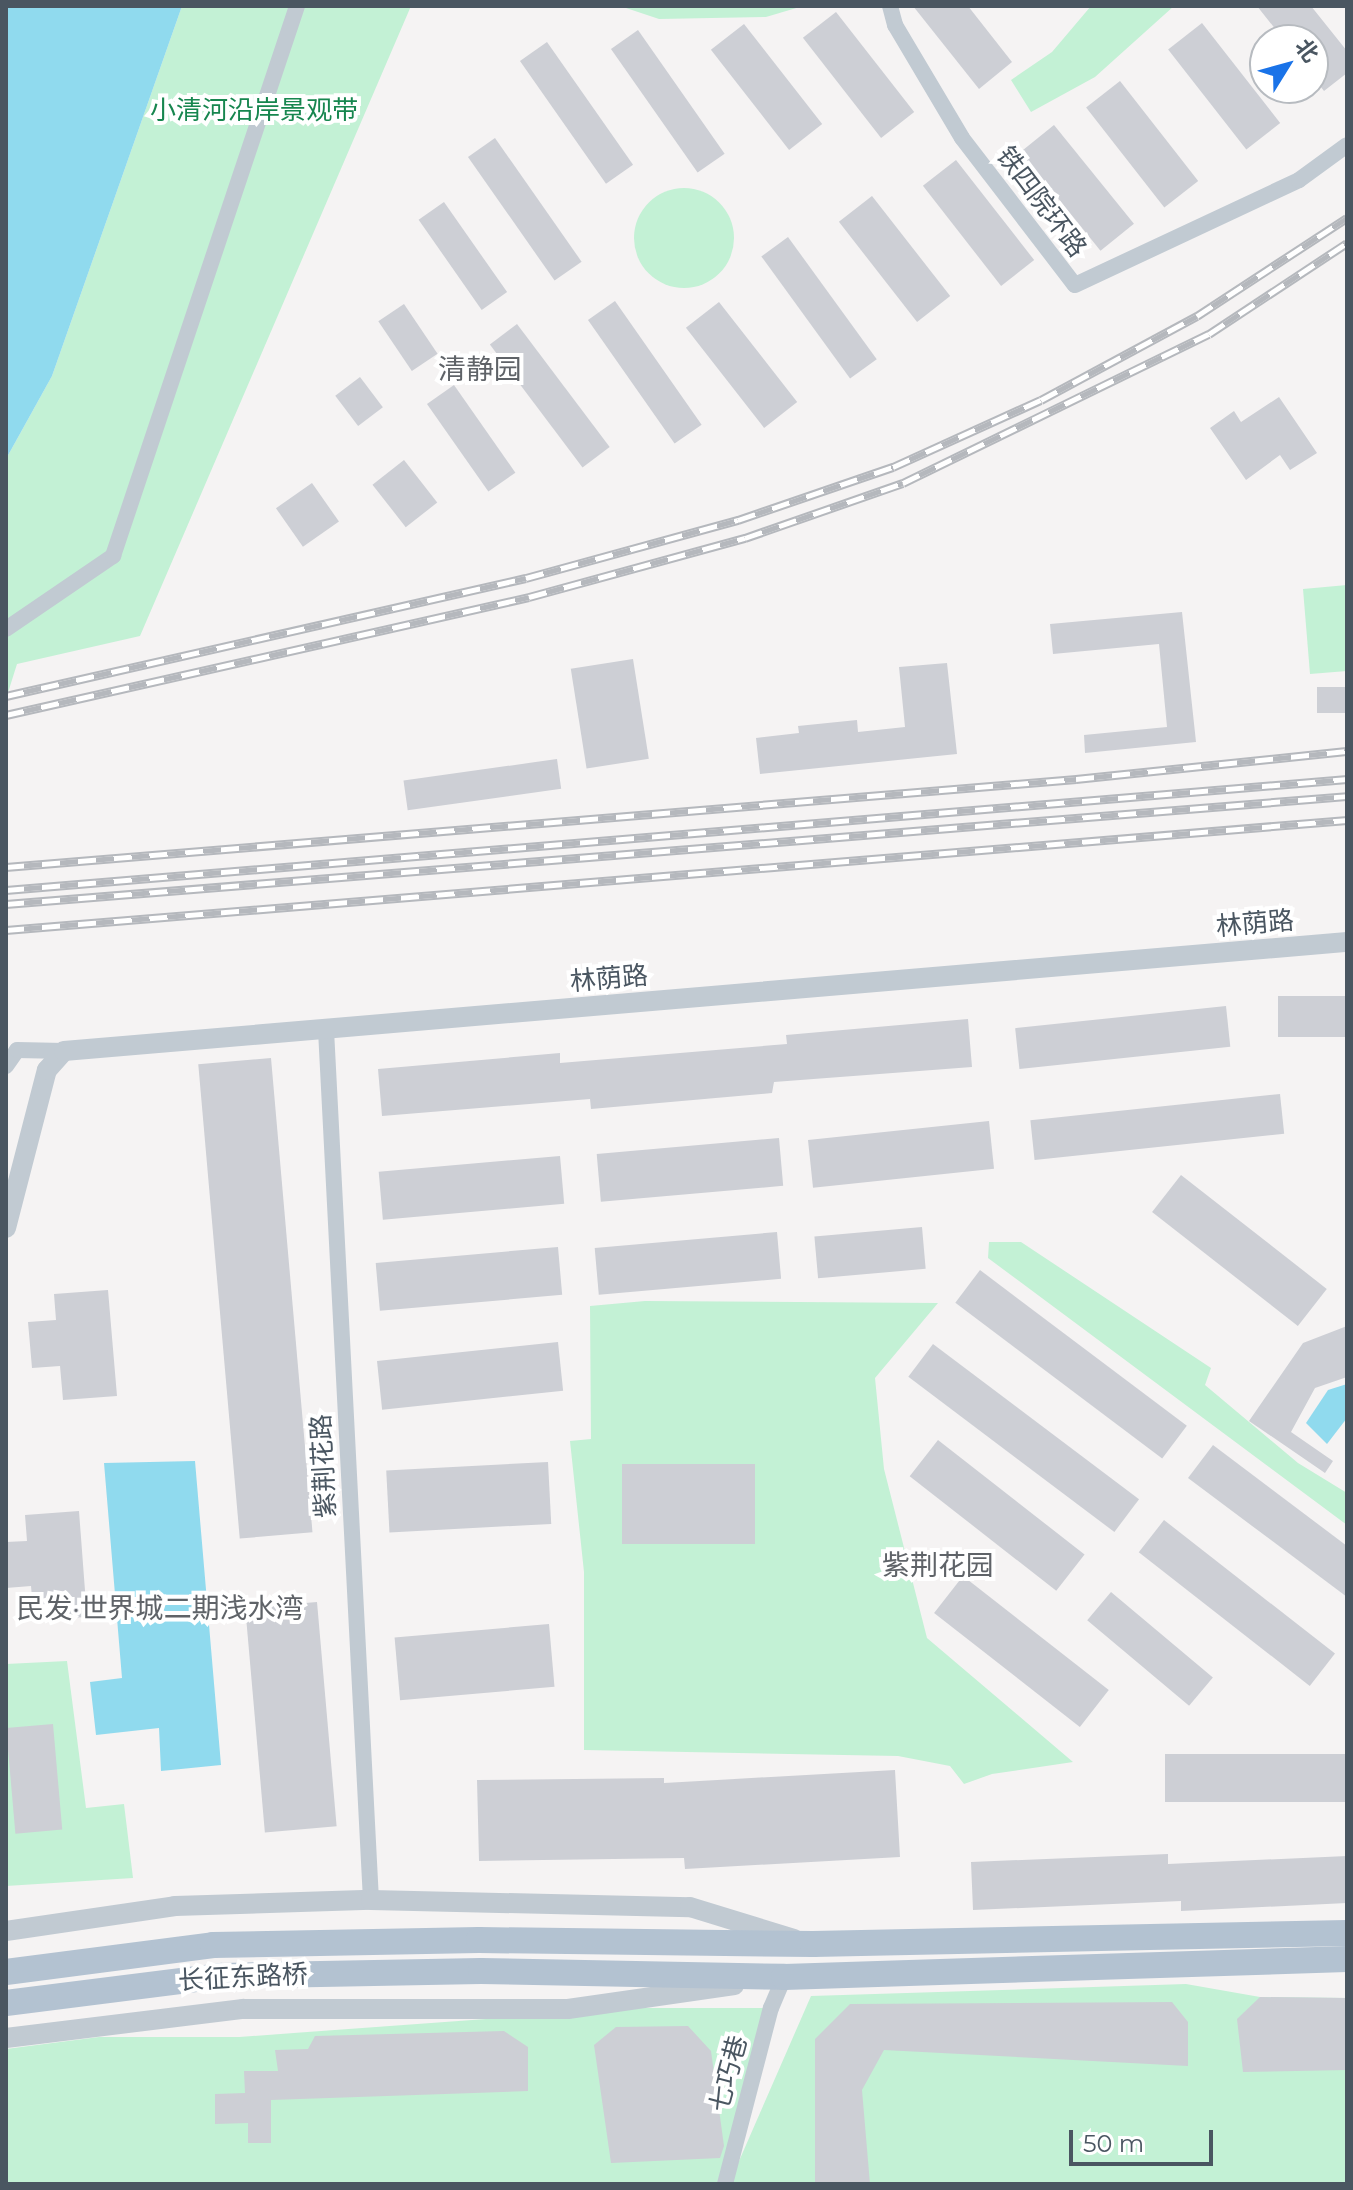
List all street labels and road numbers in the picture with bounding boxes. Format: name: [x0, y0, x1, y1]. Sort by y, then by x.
street label: 铁四院环路: [989, 141, 1093, 263]
street label: 林荫路: [1215, 905, 1295, 943]
street label: 林荫路: [569, 960, 649, 998]
street label: 紫荆花路: [306, 1413, 342, 1519]
street label: 长征东路桥: [177, 1959, 309, 1997]
street label: 七巧巷: [704, 2032, 754, 2116]

